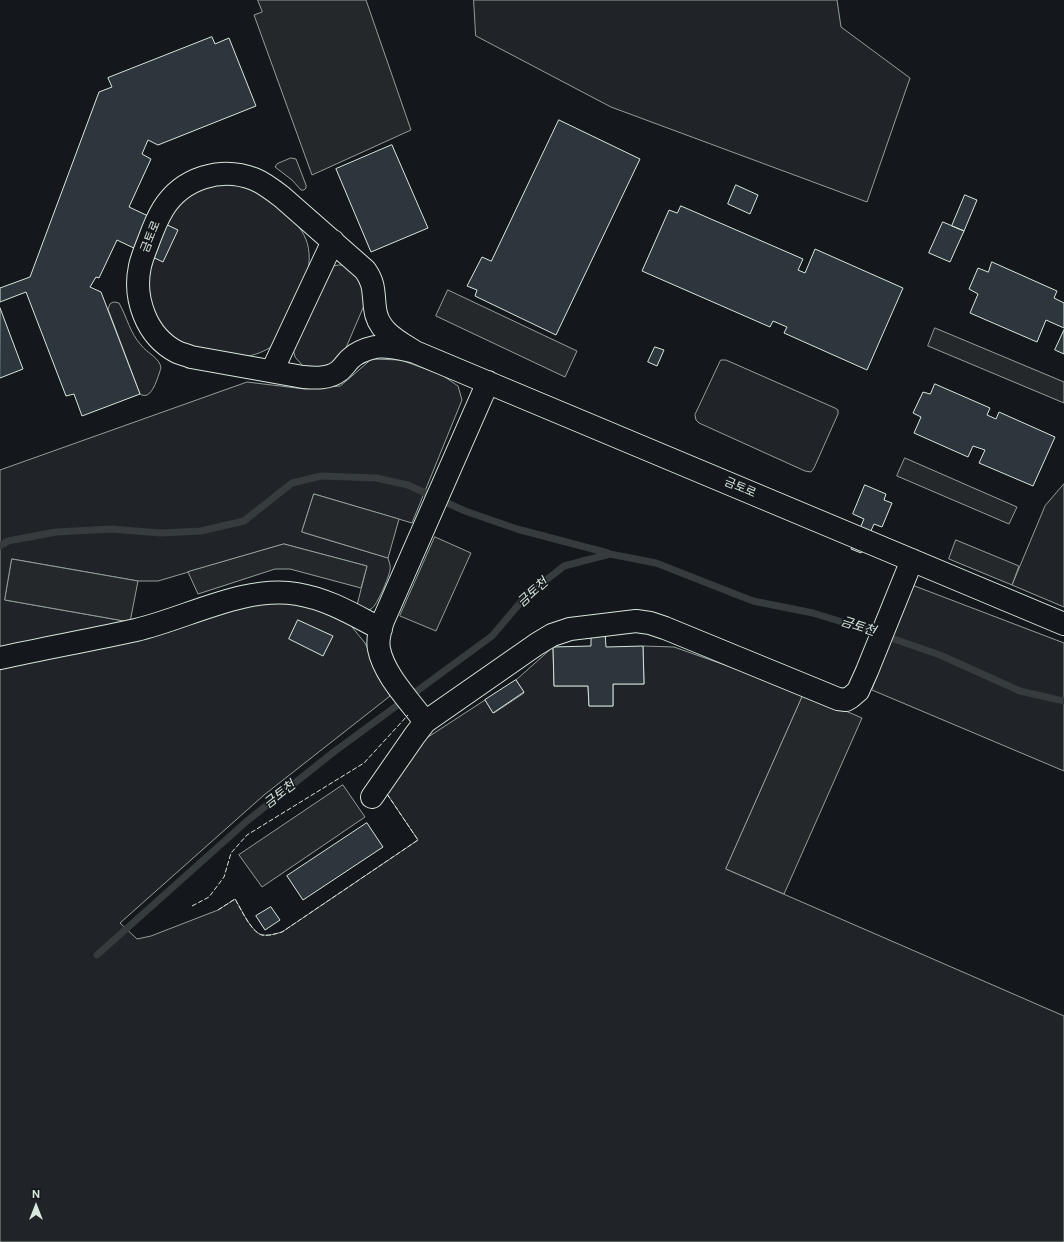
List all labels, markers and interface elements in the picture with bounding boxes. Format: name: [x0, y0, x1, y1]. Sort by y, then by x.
street label: 금토로: [138, 219, 164, 255]
street label: 금토로: [722, 475, 758, 501]
water label: 금토천: [514, 575, 552, 611]
water label: 금토천: [839, 614, 877, 640]
water label: 금토천: [261, 778, 299, 812]
north arrow: [16, 1186, 56, 1226]
text: N: [32, 1187, 40, 1201]

